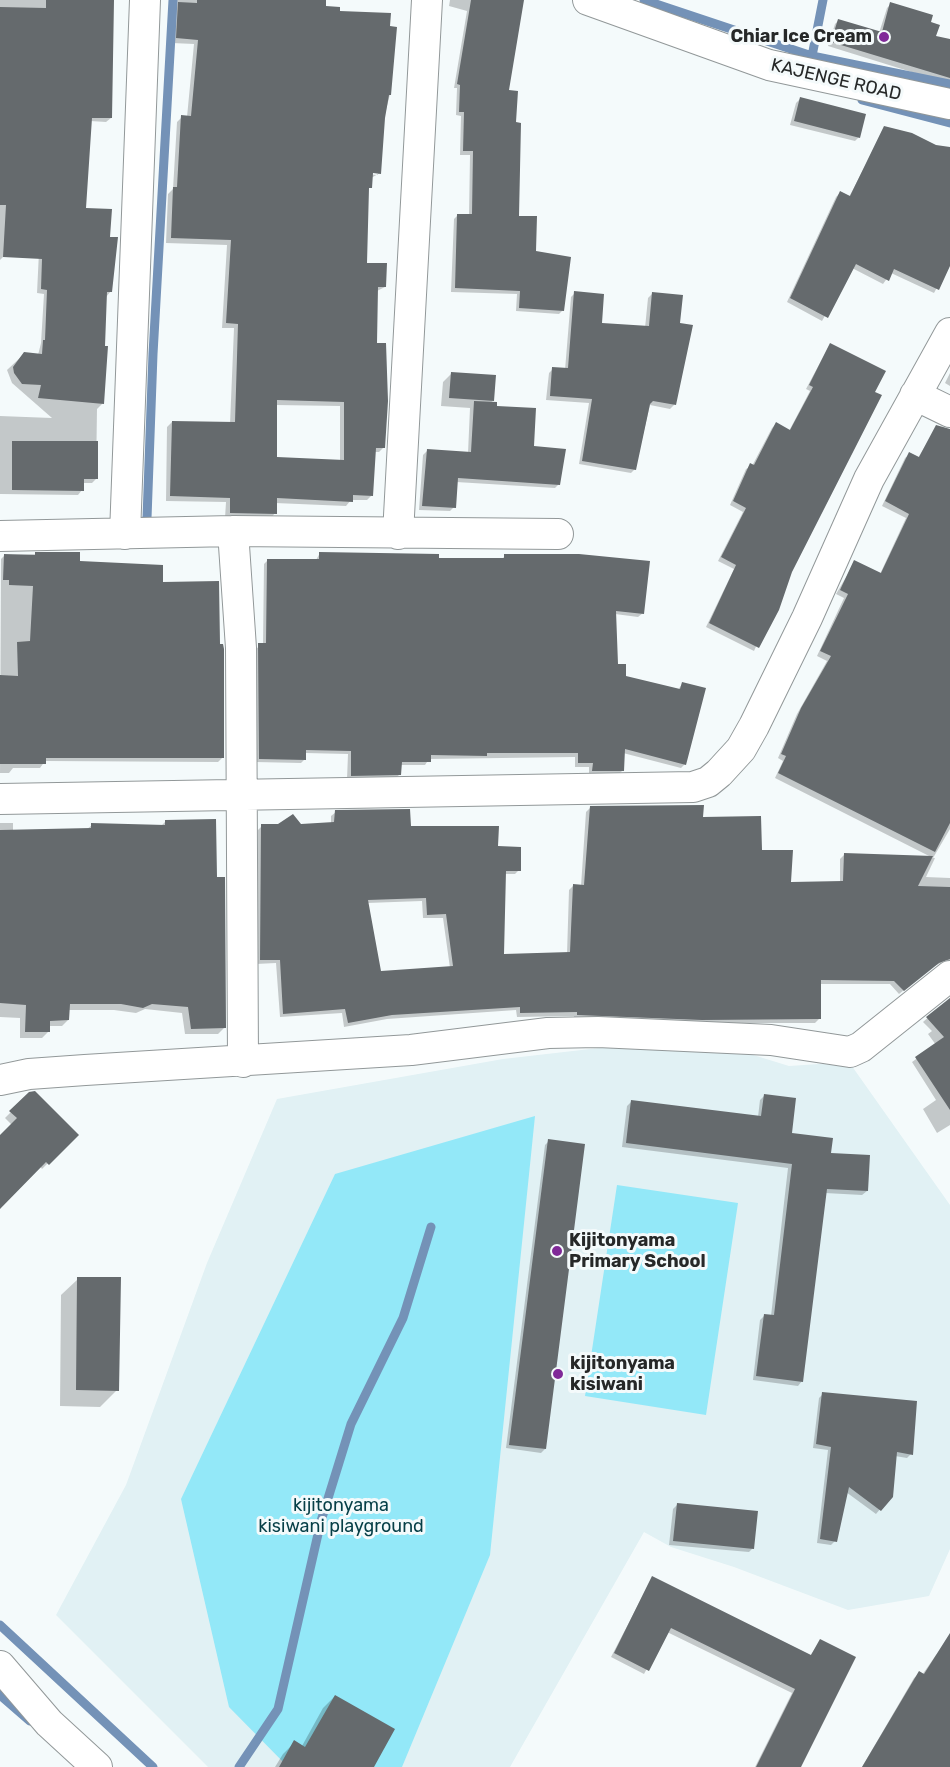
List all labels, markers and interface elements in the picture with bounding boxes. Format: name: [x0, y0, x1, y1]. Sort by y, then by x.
place label: Chiar Ice Cream: [730, 26, 872, 48]
marker: Chiar Ice Cream: [877, 30, 891, 44]
street label: KAJENGE ROAD: [769, 54, 903, 106]
place label: Kijitonyama Primary School: [569, 1230, 706, 1272]
marker: Kijitonyama Primary School: [550, 1244, 564, 1258]
place label: kijitonyama kisiwani: [570, 1353, 675, 1396]
marker: kijitonyama kisiwani: [551, 1367, 565, 1381]
park label: kijitonyama kisiwani playground: [258, 1495, 424, 1538]

